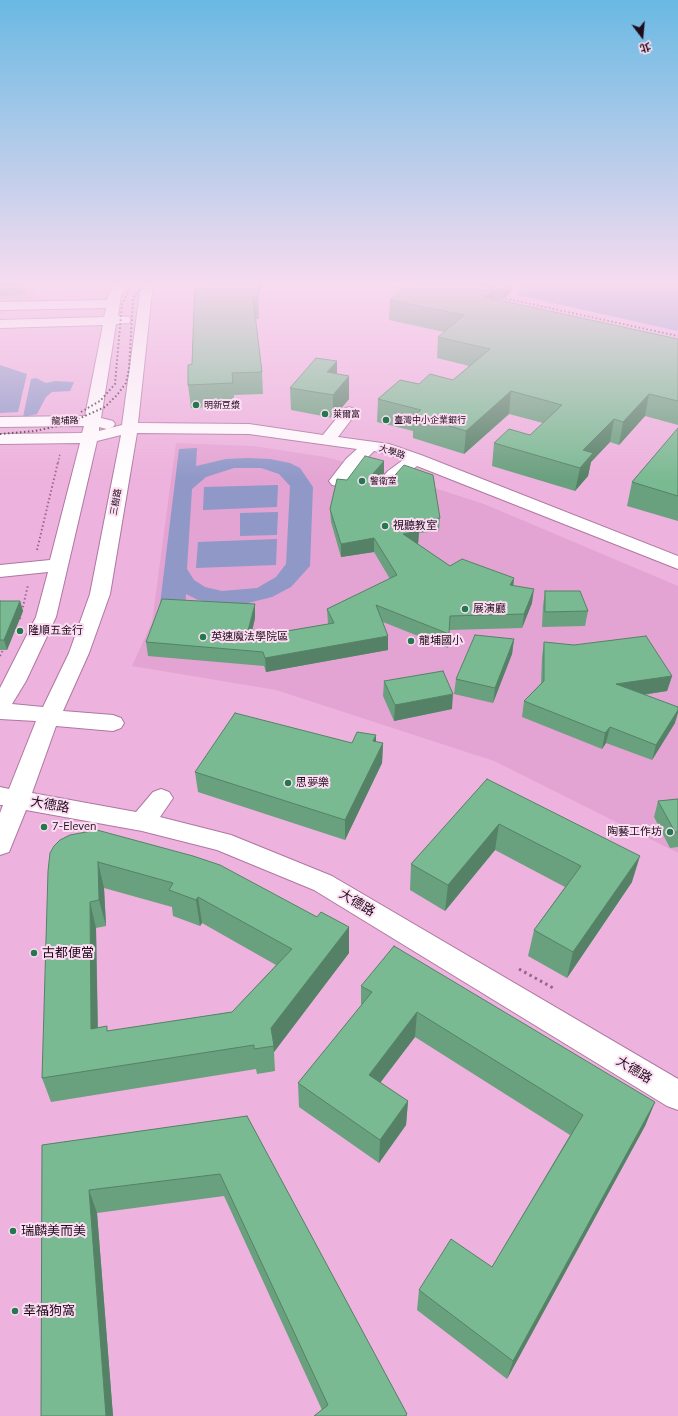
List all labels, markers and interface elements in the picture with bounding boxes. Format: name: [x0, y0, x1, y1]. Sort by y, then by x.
north arrow: [622, 16, 662, 56]
text: 北: [638, 39, 653, 56]
marker: 明新豆漿: [191, 400, 201, 410]
place label: 明新豆漿: [204, 400, 240, 410]
marker: 萊爾富: [320, 409, 330, 419]
place label: 萊爾富: [333, 409, 360, 419]
street label: 龍埔路: [51, 415, 79, 427]
marker: 臺灣中小企業銀行: [381, 415, 391, 425]
place label: 臺灣中小企業銀行: [394, 415, 466, 425]
street label: 大學路: [377, 443, 407, 461]
marker: 警衛室: [357, 476, 367, 486]
place label: 警衛室: [370, 476, 397, 486]
street label: 三樹路: [108, 488, 124, 516]
place label: 視聽教室: [393, 519, 437, 533]
marker: 視聽教室: [380, 521, 390, 531]
place label: 展演廳: [473, 602, 506, 616]
marker: 展演廳: [460, 604, 470, 614]
place label: 隆順五金行: [28, 624, 83, 638]
marker: 隆順五金行: [15, 626, 25, 636]
place label: 英速魔法學院區: [211, 630, 288, 644]
marker: 英速魔法學院區: [198, 632, 208, 642]
place label: 龍埔國小: [419, 634, 463, 648]
marker: 龍埔國小: [406, 636, 416, 646]
place label: 思夢樂: [296, 776, 329, 790]
marker: 思夢樂: [283, 778, 293, 788]
street label: 大德路: [29, 794, 71, 816]
place label: 7-Eleven: [52, 820, 96, 834]
marker: 7-Eleven: [39, 822, 49, 832]
place label: 陶藝工作坊: [607, 825, 662, 839]
marker: 陶藝工作坊: [665, 827, 675, 837]
street label: 大德路: [336, 886, 378, 920]
place label: 古都便當: [42, 945, 94, 961]
marker: 古都便當: [29, 948, 39, 958]
street label: 大德路: [613, 1053, 655, 1087]
place label: 瑞麟美而美: [21, 1223, 86, 1239]
marker: 瑞麟美而美: [8, 1226, 18, 1236]
place label: 幸福狗窩: [23, 1303, 75, 1319]
marker: 幸福狗窩: [10, 1306, 20, 1316]

